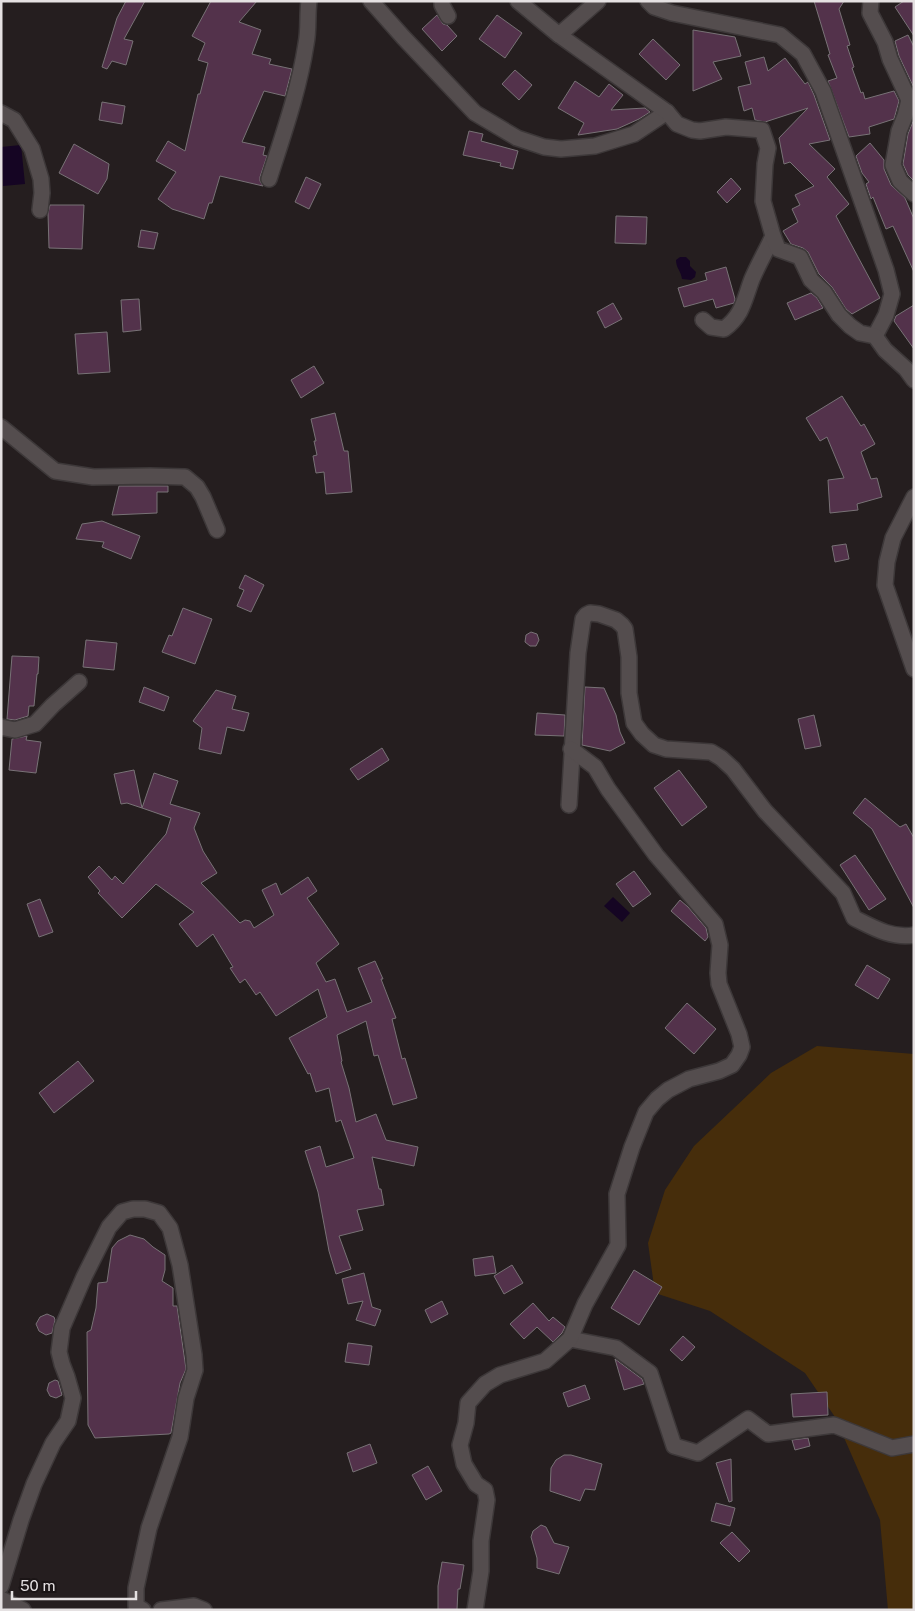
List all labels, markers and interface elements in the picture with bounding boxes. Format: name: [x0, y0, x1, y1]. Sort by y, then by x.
scale bar: [12, 1568, 136, 1600]
text: 50 m: [20, 1577, 55, 1594]

